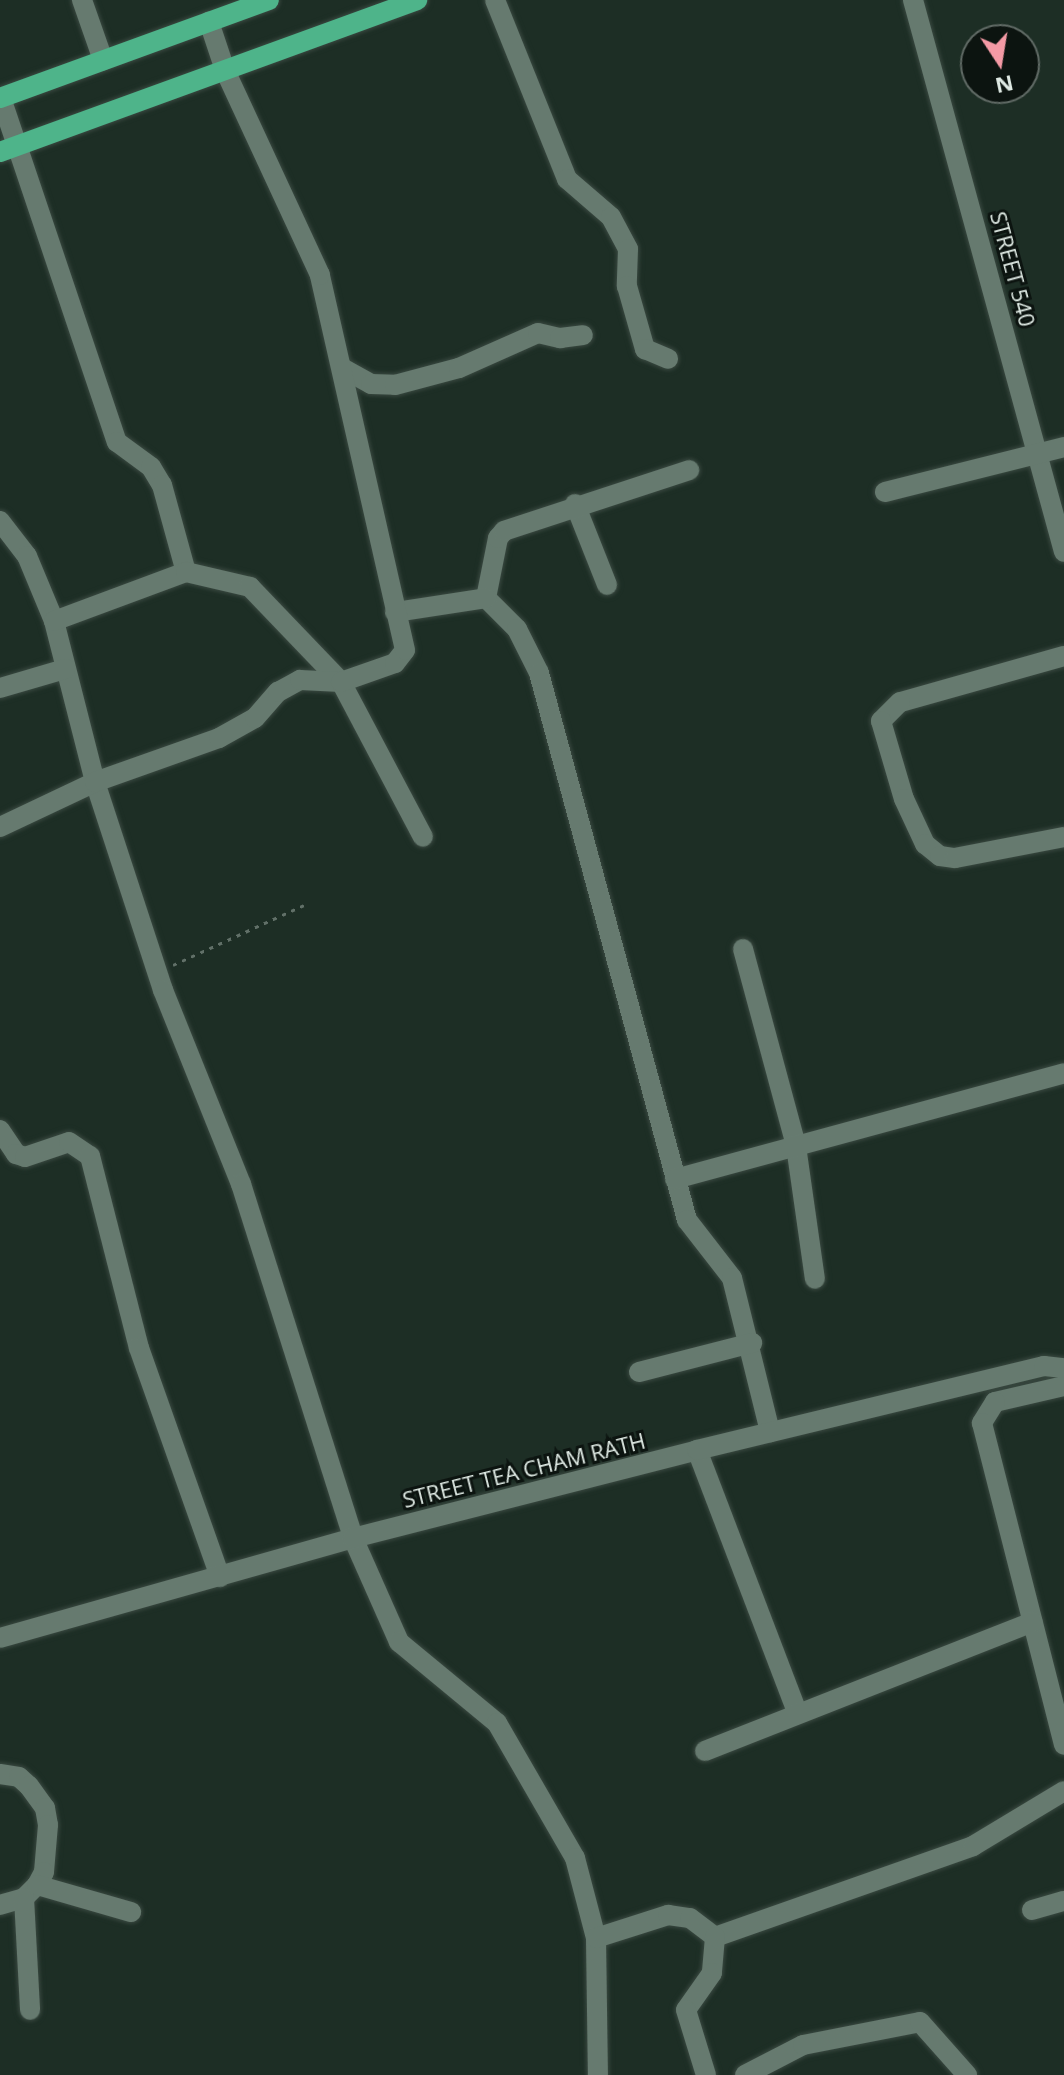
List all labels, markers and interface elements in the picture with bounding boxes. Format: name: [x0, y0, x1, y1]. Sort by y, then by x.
north arrow: [960, 24, 1040, 104]
text: N: [993, 69, 1016, 102]
street label: STREET 540: [985, 209, 1041, 329]
street label: STREET TEA CHAM RATH: [400, 1427, 648, 1513]

